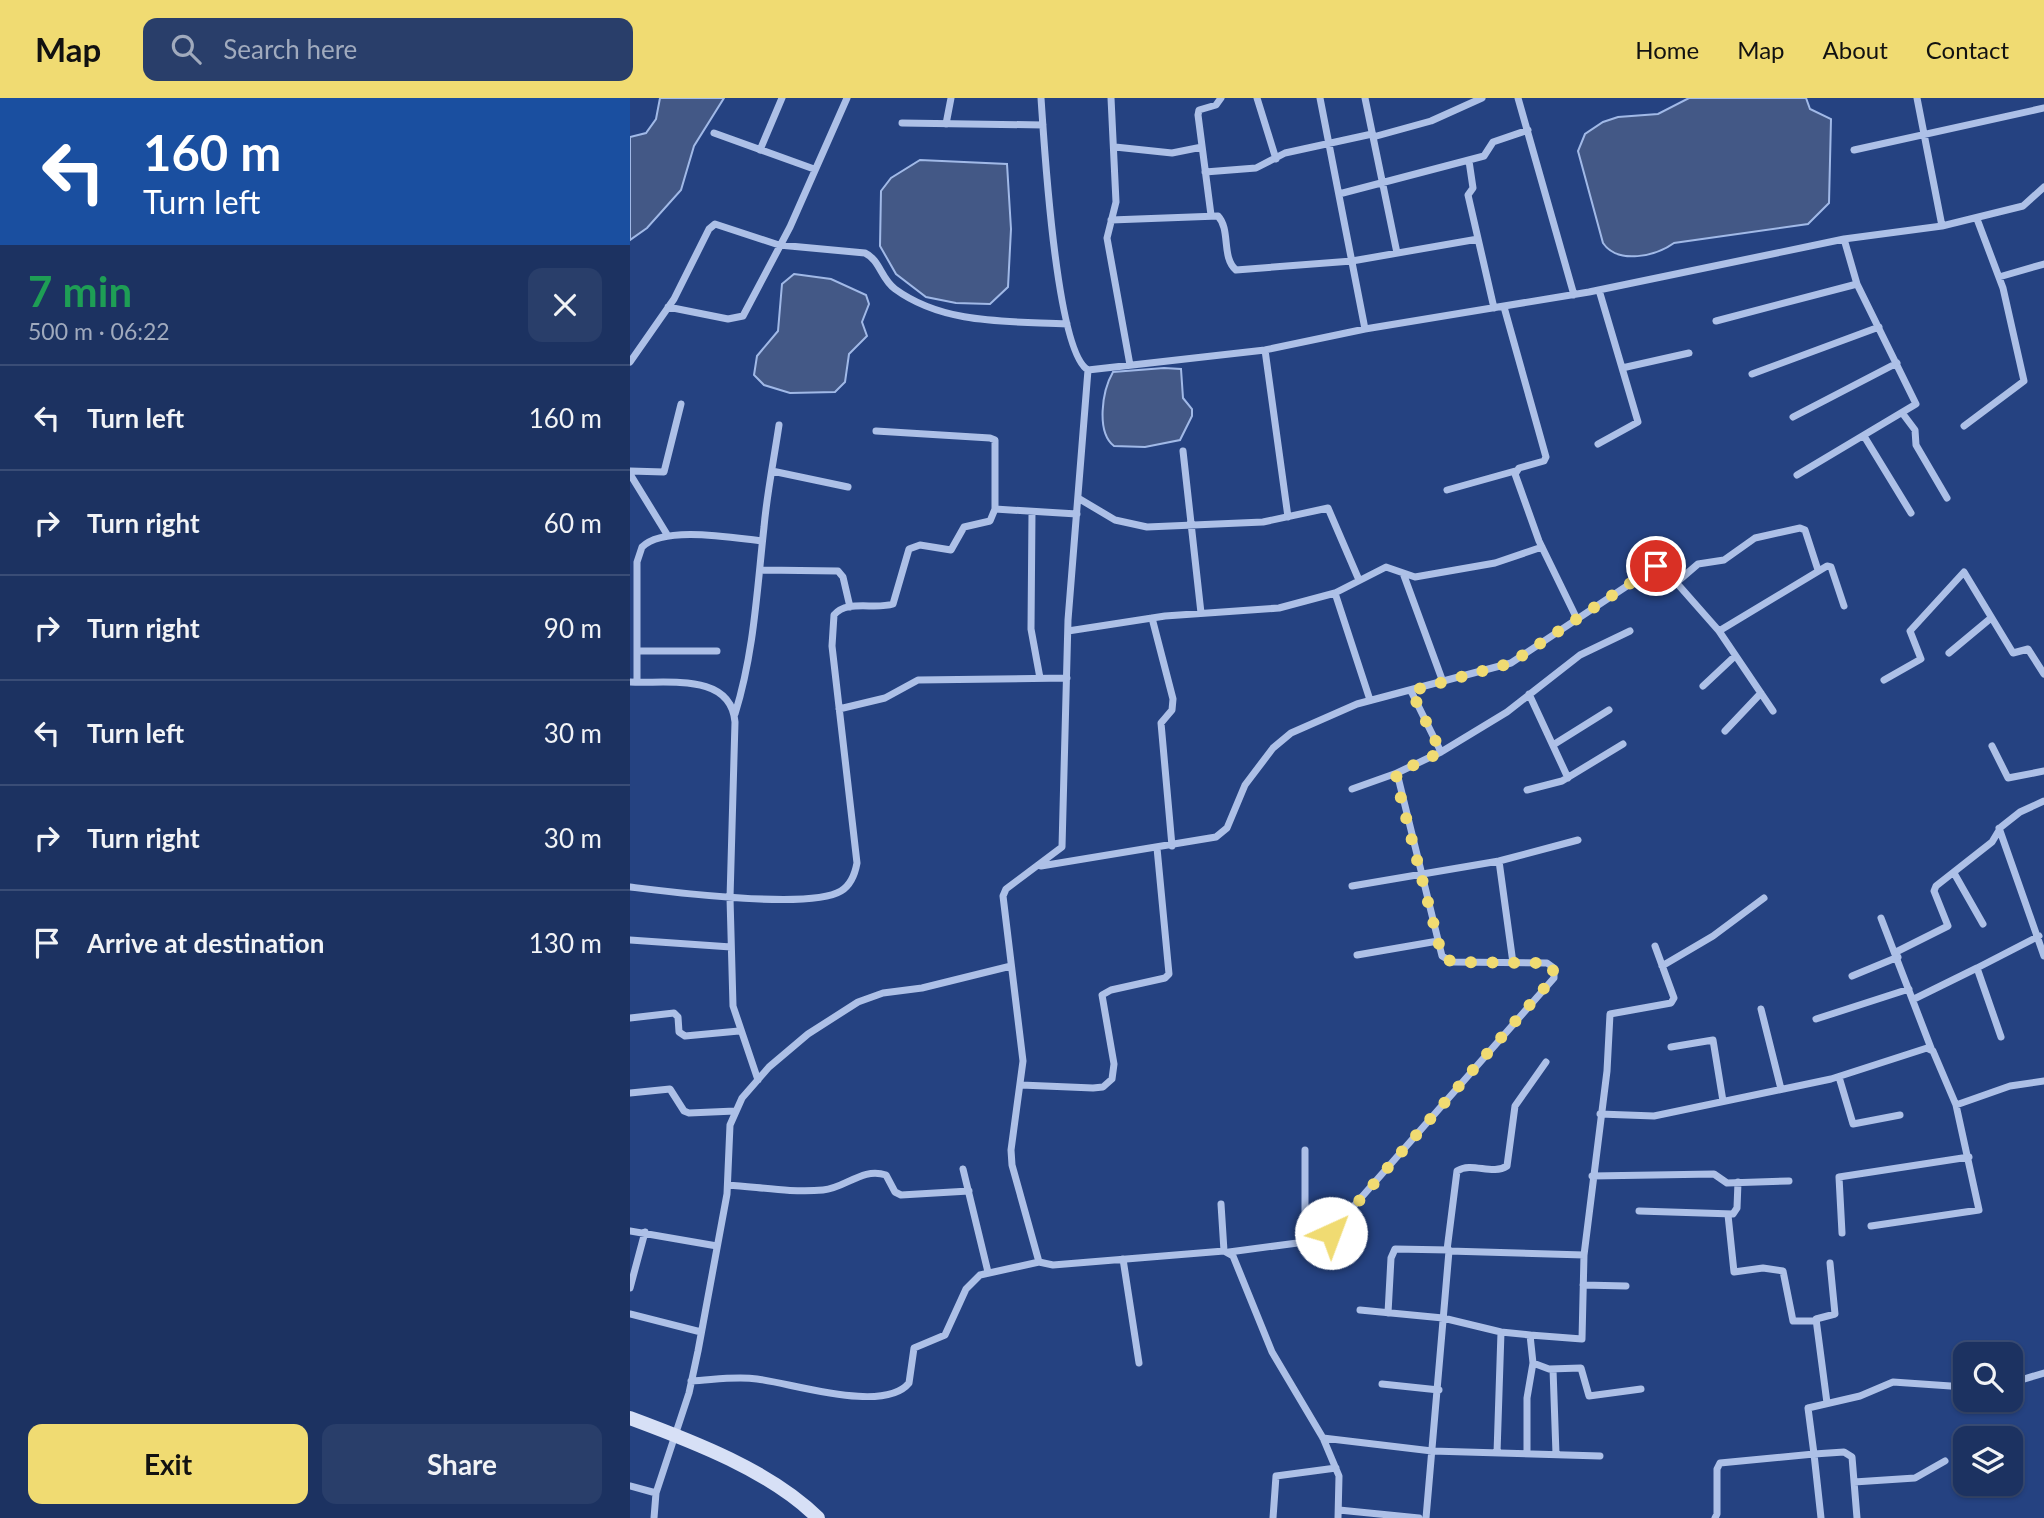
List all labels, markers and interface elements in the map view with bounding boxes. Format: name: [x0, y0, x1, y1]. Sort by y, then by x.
search box: [143, 18, 633, 81]
text: Map: [35, 29, 101, 69]
icon: search: [167, 30, 205, 68]
text: Search here: [223, 33, 357, 65]
text: Home: [1635, 35, 1699, 64]
text: Map: [1737, 35, 1785, 64]
text: About: [1823, 35, 1888, 64]
text: Contact: [1926, 35, 2009, 64]
text: 160 m: [143, 123, 281, 181]
icon: left: [28, 126, 119, 217]
text: Turn left: [143, 182, 260, 221]
text: 7 min: [28, 266, 132, 316]
button: close: [528, 268, 602, 342]
text: 500 m · 06:22: [28, 317, 170, 345]
icon: left: [28, 399, 66, 437]
text: Turn left: [87, 402, 184, 434]
text: 160 m: [529, 402, 602, 434]
icon: right: [28, 504, 66, 542]
text: Turn right: [87, 507, 200, 539]
text: 60 m: [544, 507, 602, 539]
pin: [1626, 536, 1686, 596]
icon: arrive: [1637, 547, 1675, 585]
icon: right: [28, 609, 66, 647]
text: Turn right: [87, 612, 200, 644]
text: 90 m: [544, 612, 602, 644]
icon: left: [28, 714, 66, 752]
text: Turn left: [87, 717, 184, 749]
text: 30 m: [544, 717, 602, 749]
icon: right: [28, 819, 66, 857]
text: Turn right: [87, 822, 200, 854]
text: 30 m: [544, 822, 602, 854]
icon: arrive: [28, 924, 66, 962]
text: Arrive at destination: [87, 927, 324, 959]
text: 130 m: [529, 927, 602, 959]
position arrow: [1294, 1196, 1368, 1270]
map controls: [1953, 1342, 2023, 1496]
button: search: [1953, 1342, 2023, 1412]
button: Exit: [28, 1424, 308, 1504]
button: Share: [322, 1424, 602, 1504]
button: layers: [1953, 1426, 2023, 1496]

